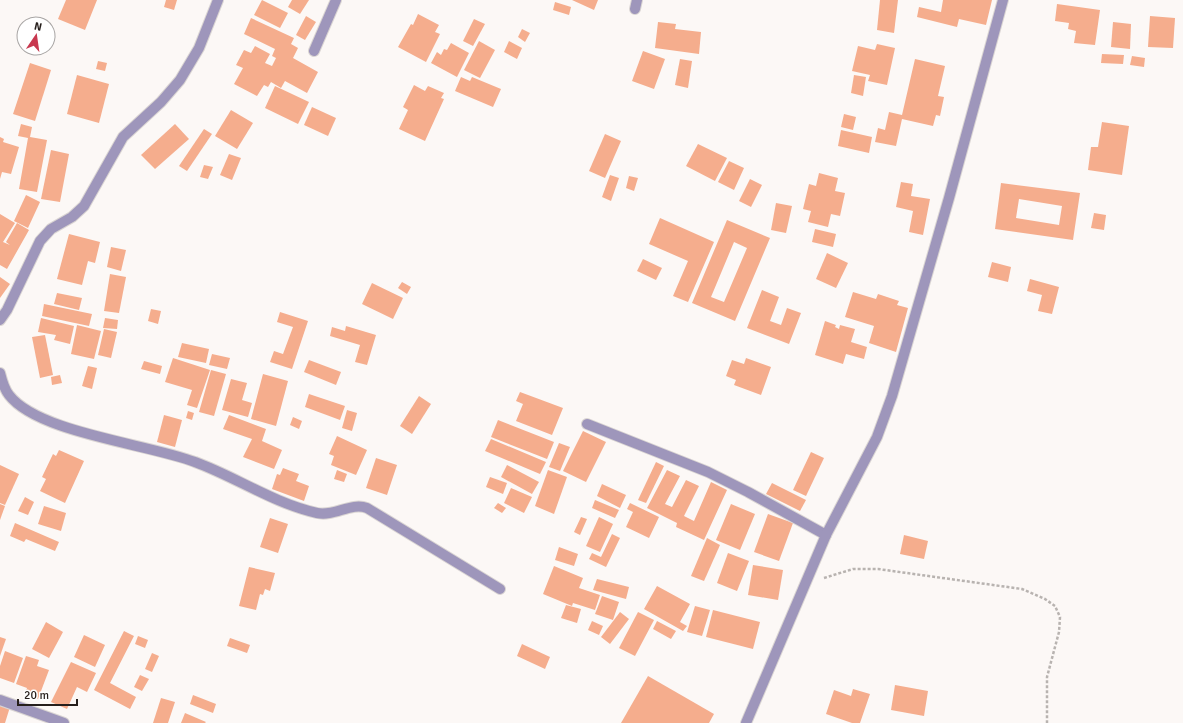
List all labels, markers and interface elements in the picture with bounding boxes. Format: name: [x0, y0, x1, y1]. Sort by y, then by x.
north arrow: [16, 16, 56, 56]
text: N: [33, 20, 43, 34]
scale bar: [18, 681, 77, 707]
text: 20 m: [24, 688, 49, 703]

